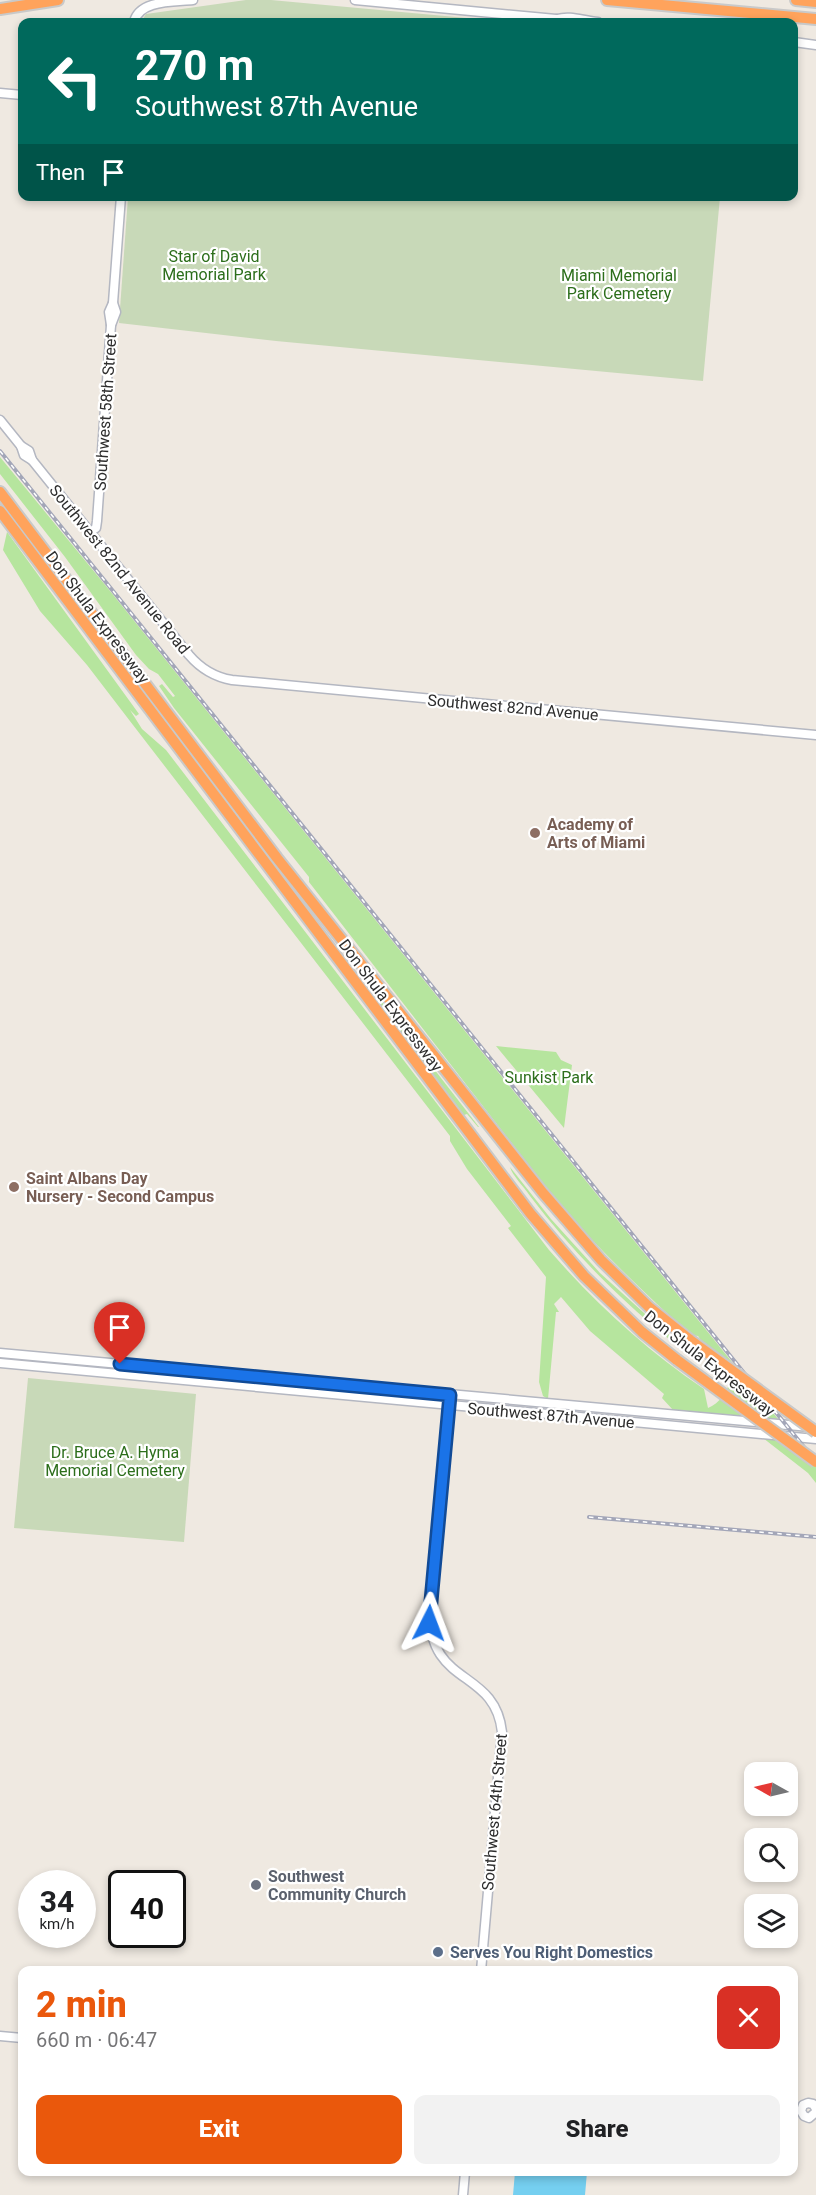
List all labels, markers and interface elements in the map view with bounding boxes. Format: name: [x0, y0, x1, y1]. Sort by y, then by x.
text: 270 m: [135, 41, 254, 90]
icon: left: [36, 42, 114, 120]
text: Southwest 87th Avenue: [135, 91, 418, 123]
icon: arrive: [97, 156, 130, 189]
text: Then: [36, 160, 85, 185]
park label: Star of David Memorial Park: [162, 247, 267, 284]
park label: Miami Memorial Park Cemetery: [561, 266, 677, 303]
street label: Southwest 58th Street: [91, 333, 120, 491]
street label: Southwest 82nd Avenue Road: [45, 481, 194, 658]
street label: Don Shula Expressway: [42, 547, 154, 687]
street label: Southwest 82nd Avenue: [427, 691, 599, 724]
place label: Academy of Arts of Miami: [547, 815, 645, 852]
marker: Academy of Arts of Miami: [528, 826, 542, 840]
street label: Don Shula Expressway: [335, 935, 447, 1075]
park label: Sunkist Park: [505, 1068, 594, 1087]
place label: Saint Albans Day Nursery - Second Campus: [26, 1169, 214, 1206]
marker: Saint Albans Day Nursery - Second Campus: [7, 1180, 21, 1194]
pin: [94, 1302, 145, 1364]
street label: Don Shula Expressway: [641, 1306, 779, 1421]
icon: arrive: [103, 1311, 136, 1344]
street label: Southwest 87th Avenue: [467, 1399, 635, 1432]
park label: Dr. Bruce A. Hyma Memorial Cemetery: [45, 1443, 185, 1480]
position arrow: [397, 1591, 461, 1655]
street label: Southwest 64th Street: [478, 1733, 511, 1891]
north arrow: [744, 1762, 798, 1816]
map controls: [744, 1762, 798, 1948]
button: search: [744, 1828, 798, 1882]
place label: Southwest Community Church: [268, 1867, 406, 1904]
speed limit sign: 40: [108, 1870, 186, 1948]
marker: Southwest Community Church: [249, 1878, 263, 1892]
text: 34: [40, 1884, 74, 1919]
button: layers: [744, 1894, 798, 1948]
text: km/h: [39, 1915, 75, 1933]
place label: Serves You Right Domestics: [450, 1943, 653, 1962]
marker: Serves You Right Domestics: [431, 1945, 445, 1959]
text: 2 min: [36, 1984, 127, 2026]
button: close: [717, 1986, 780, 2049]
text: 660 m · 06:47: [36, 2028, 157, 2052]
button: Exit: [36, 2095, 402, 2164]
button: Share: [414, 2095, 780, 2164]

